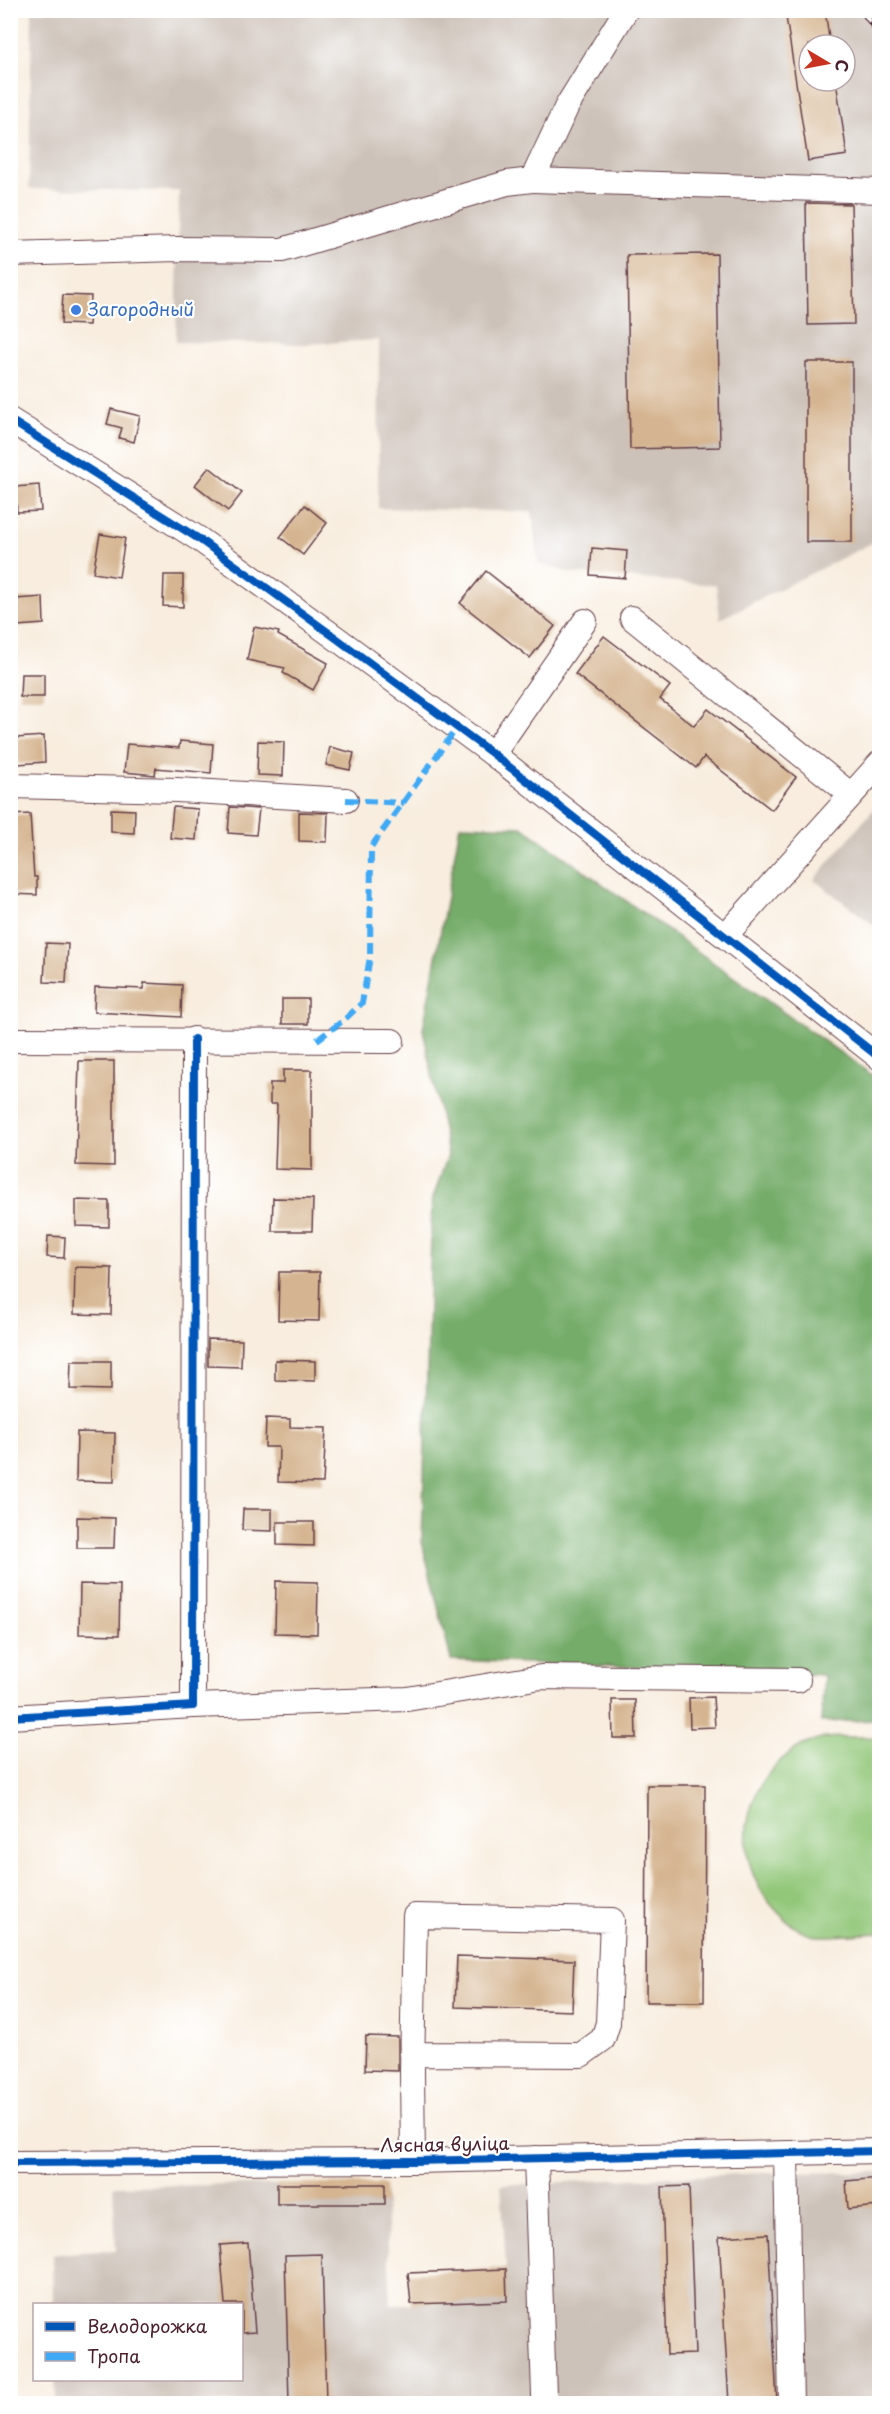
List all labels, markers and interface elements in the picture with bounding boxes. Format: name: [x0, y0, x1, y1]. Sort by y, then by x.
north arrow: [797, 33, 857, 93]
text: С: [830, 58, 856, 74]
place label: Загородный: [88, 295, 194, 322]
marker: Загородный: [69, 303, 83, 317]
street label: Лясная вуліца: [380, 2129, 510, 2158]
legend: [33, 2303, 243, 2381]
text: Велодорожка: [87, 2312, 208, 2339]
text: Тропа: [87, 2342, 140, 2369]

